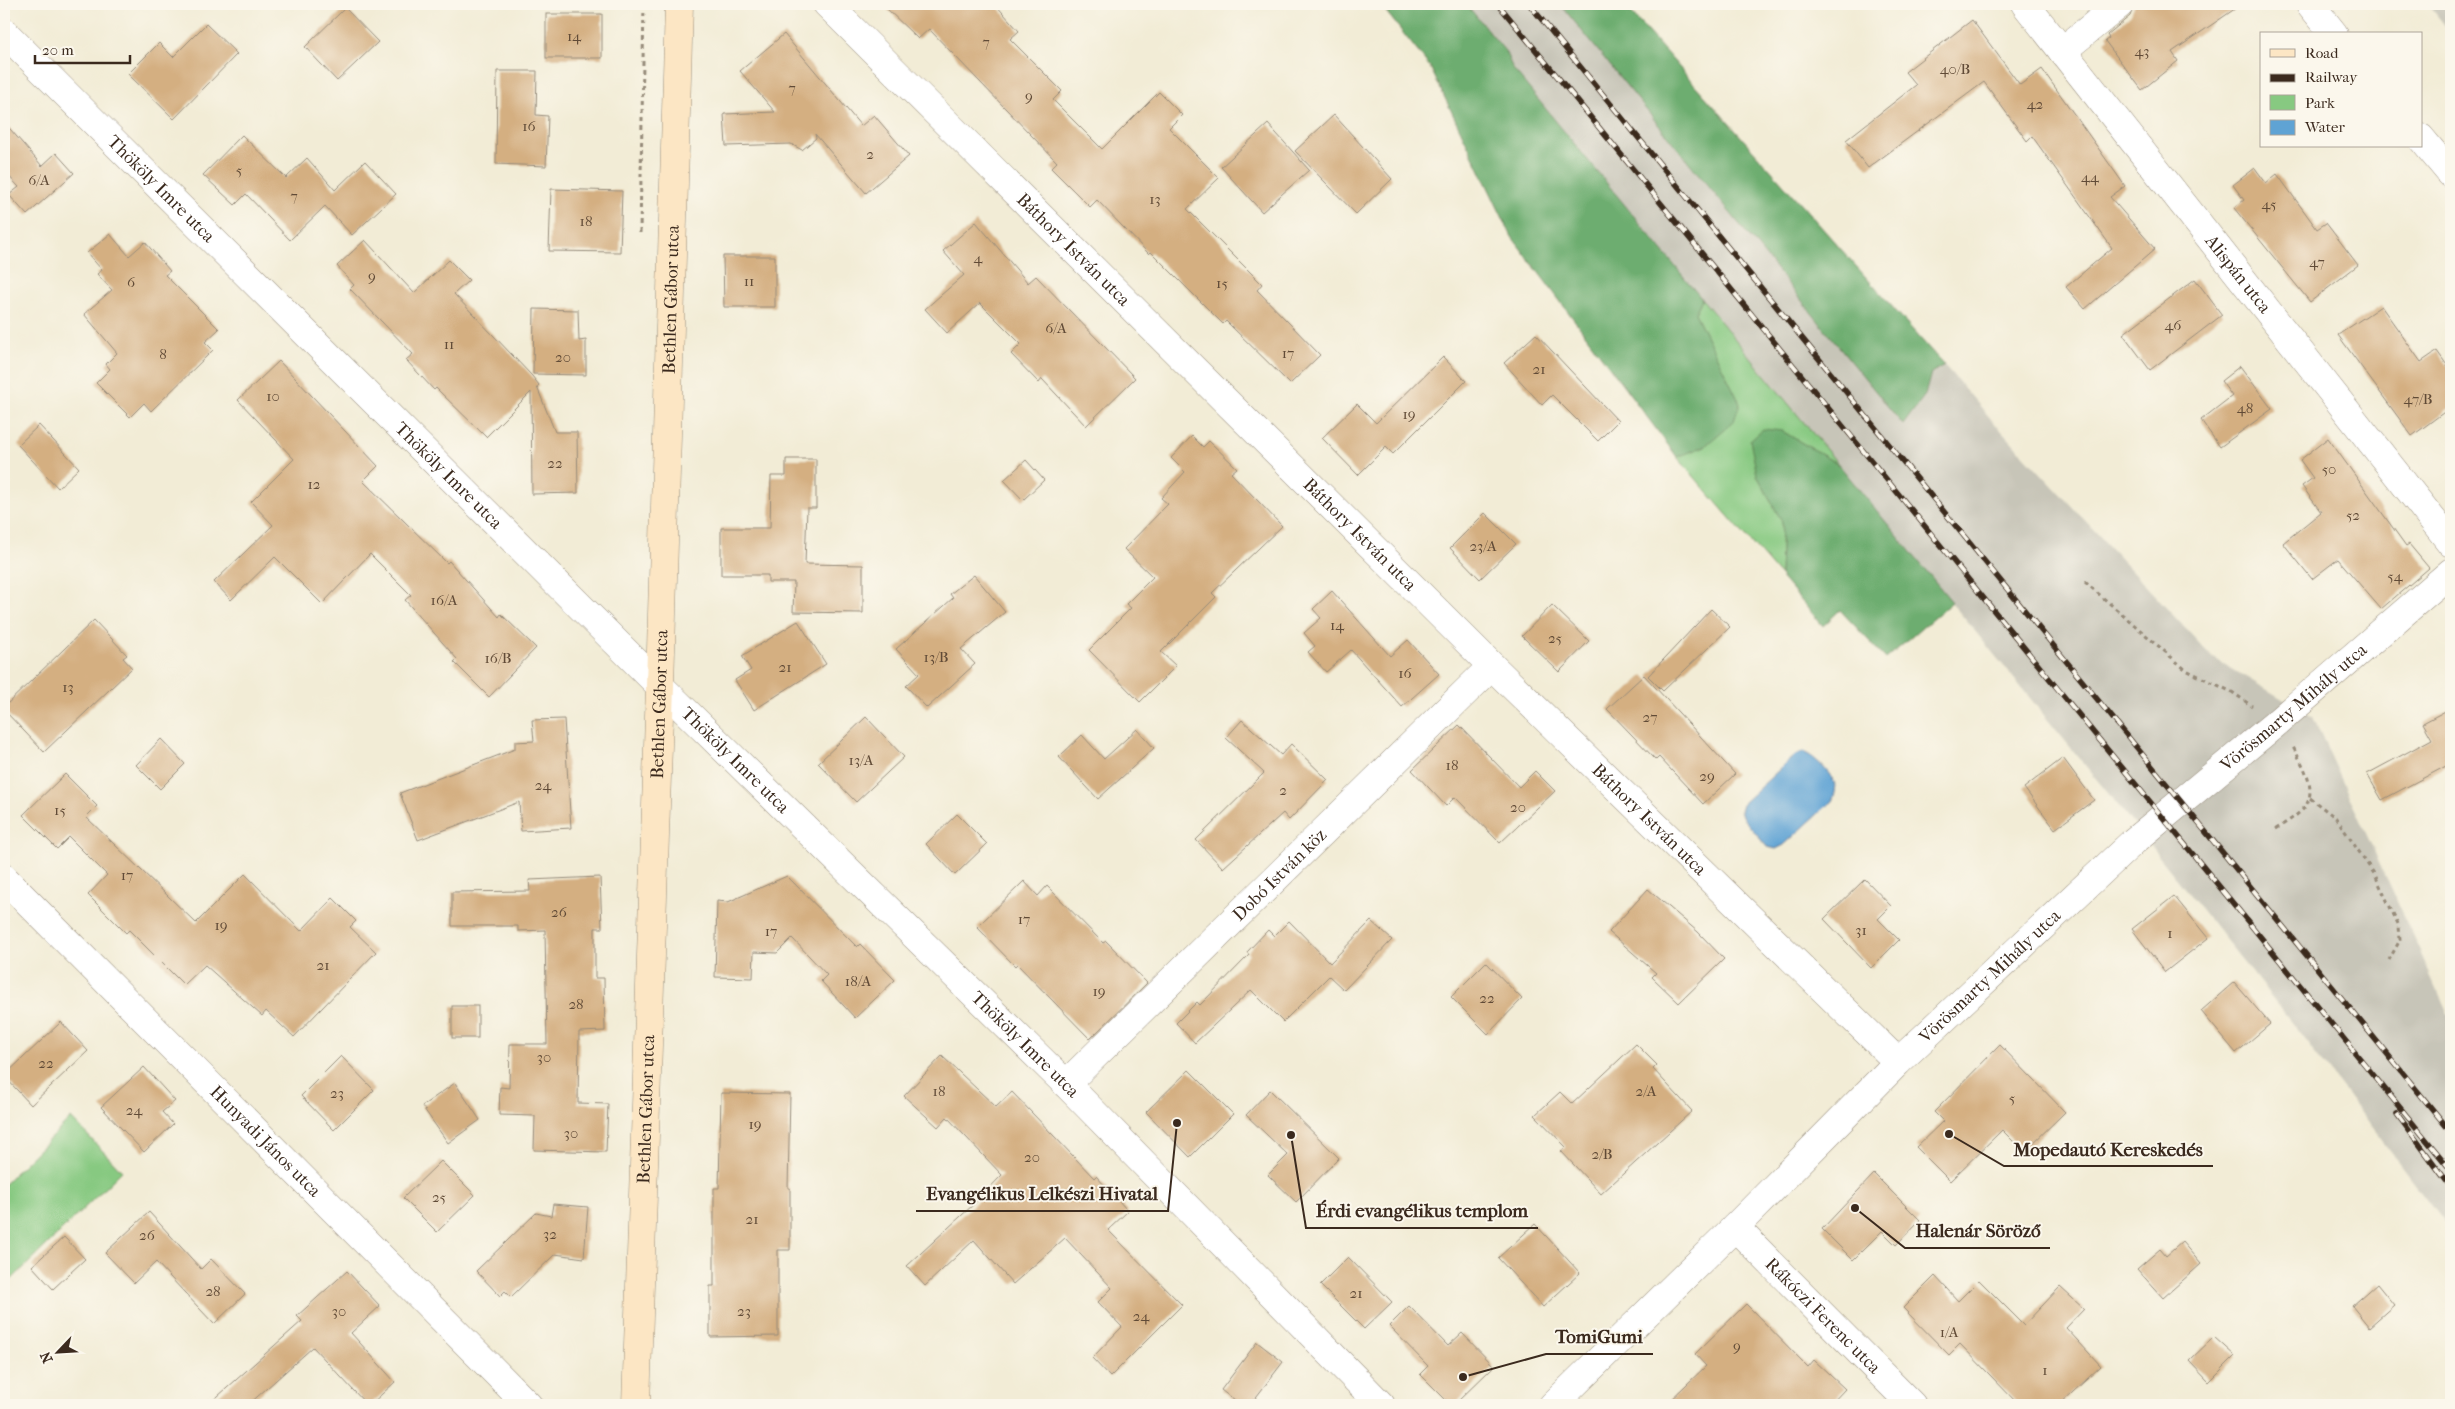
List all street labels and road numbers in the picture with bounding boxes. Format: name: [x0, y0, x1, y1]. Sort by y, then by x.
street label: Thököly Imre utca: [103, 131, 219, 247]
street label: Báthory István utca: [1012, 189, 1135, 311]
street label: Bethlen Gábor utca: [659, 224, 684, 374]
street label: Alispán utca: [2200, 230, 2276, 318]
street label: Thököly Imre utca: [390, 418, 507, 534]
street label: Báthory István utca: [1299, 474, 1421, 596]
street label: Bethlen Gábor utca: [647, 629, 673, 779]
street label: Vörösmarty Mihály utca: [2216, 639, 2372, 777]
street label: Thököly Imre utca: [677, 703, 794, 818]
street label: Báthory István utca: [1587, 759, 1711, 880]
street label: Dobó István köz: [1229, 824, 1331, 925]
street label: Vörösmarty Mihály utca: [1914, 905, 2065, 1048]
street label: Thököly Imre utca: [967, 987, 1084, 1103]
street label: Bethlen Gábor utca: [633, 1034, 659, 1184]
street label: Hunyadi János utca: [205, 1081, 325, 1202]
street label: Rákóczi Ferenc utca: [1761, 1254, 1885, 1379]

